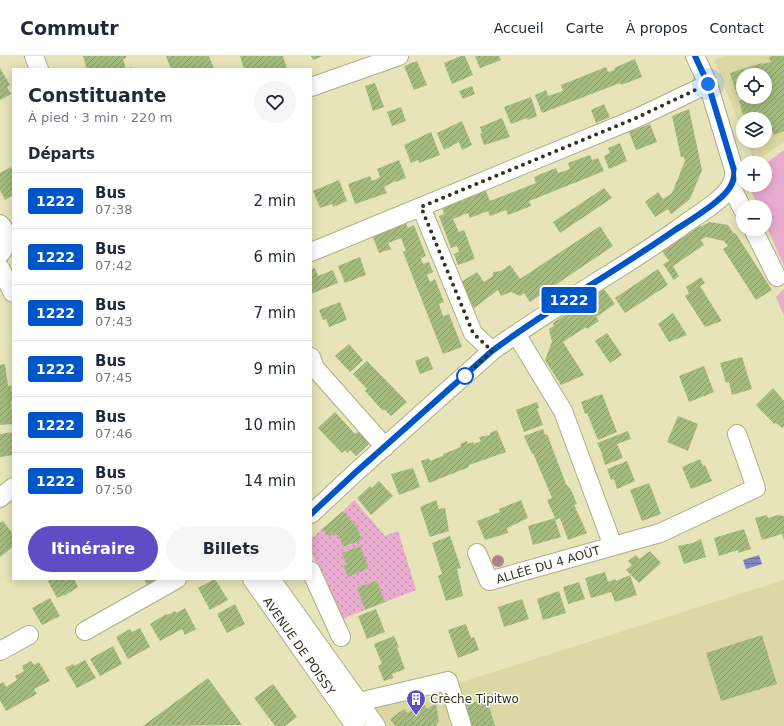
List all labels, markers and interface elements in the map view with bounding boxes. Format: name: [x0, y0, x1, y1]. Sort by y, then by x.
text: Commutr: [20, 17, 119, 39]
text: Accueil: [494, 20, 544, 36]
text: Carte: [566, 20, 604, 36]
text: À propos: [626, 20, 688, 36]
text: Contact: [710, 20, 764, 36]
map controls: [736, 68, 772, 236]
button: locate: [736, 68, 772, 104]
your location: [698, 74, 718, 94]
button: heart: [254, 81, 296, 123]
text: Constituante: [28, 84, 166, 106]
text: À pied · 3 min · 220 m: [28, 110, 172, 125]
button: layers: [736, 112, 772, 148]
text: Départs: [28, 145, 95, 163]
button: +: [736, 156, 772, 192]
text: Bus: [95, 184, 126, 202]
text: 2 min: [253, 192, 296, 210]
text: 1222: [36, 193, 75, 209]
button: −: [736, 200, 772, 236]
text: 07:38: [95, 202, 132, 217]
text: Bus: [95, 240, 126, 258]
text: 6 min: [253, 248, 296, 266]
text: 1222: [36, 249, 75, 265]
text: 07:42: [95, 258, 132, 273]
line badge: 1222: [541, 287, 597, 313]
text: 1222: [550, 292, 588, 308]
text: Bus: [95, 296, 126, 314]
text: 7 min: [253, 304, 296, 322]
text: 1222: [36, 305, 75, 321]
text: 07:43: [95, 314, 132, 329]
text: Bus: [95, 352, 126, 370]
text: 9 min: [253, 360, 296, 378]
text: 1222: [36, 361, 75, 377]
unlabelled marker: [456, 367, 474, 385]
text: 07:45: [95, 370, 132, 385]
text: Bus: [95, 408, 126, 426]
text: 10 min: [244, 416, 296, 434]
text: 1222: [36, 417, 75, 433]
text: 07:46: [95, 426, 132, 441]
text: Bus: [95, 464, 126, 482]
text: 14 min: [244, 472, 296, 490]
text: 1222: [36, 473, 75, 489]
text: 07:50: [95, 482, 132, 497]
button: Itinéraire: [28, 526, 158, 572]
button: Billets: [166, 526, 296, 572]
street label: ALLÉE DU 4 AOÛT: [494, 542, 602, 587]
street label: AVENUE DE POISSY: [260, 595, 338, 698]
building icon: Crèche Tipitwo: [405, 688, 427, 716]
place label: Crèche Tipitwo: [430, 692, 519, 706]

